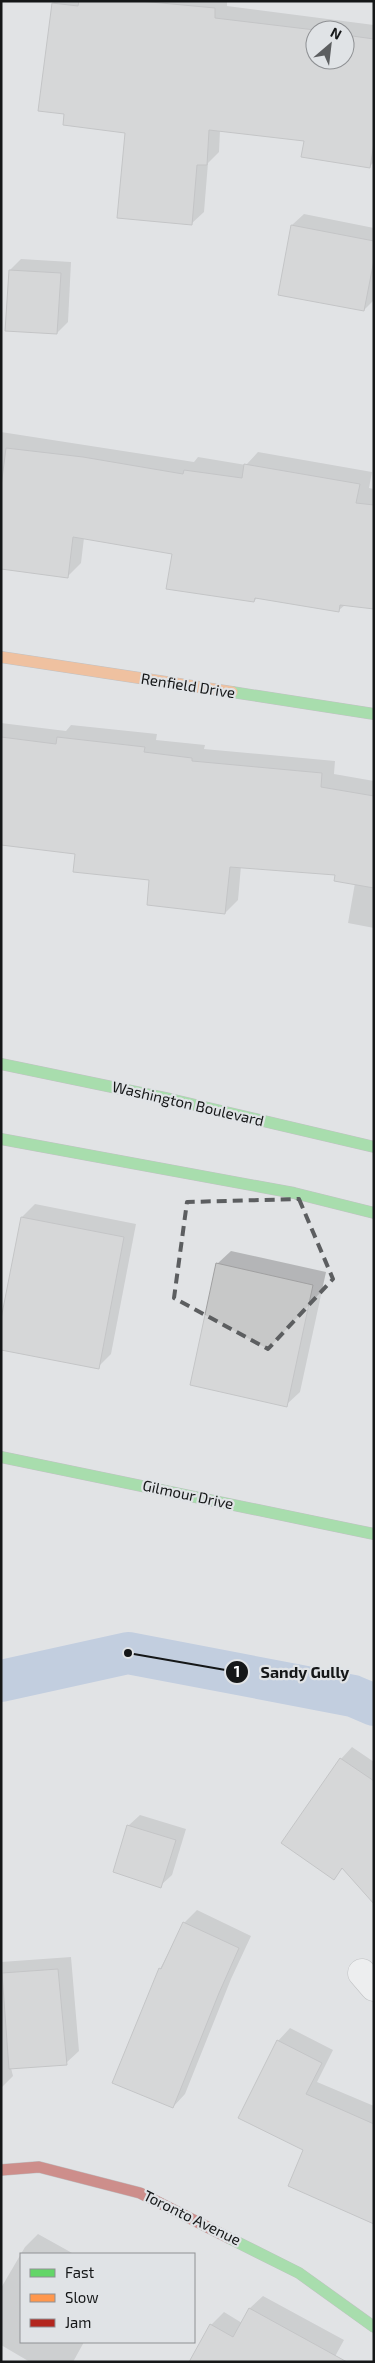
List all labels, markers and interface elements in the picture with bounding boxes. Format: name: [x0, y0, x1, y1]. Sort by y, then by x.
north arrow: [305, 20, 355, 70]
text: N: [328, 23, 345, 43]
street label: Renfield Drive: [140, 669, 237, 701]
street label: Washington Boulevard: [111, 1077, 266, 1129]
street label: Gilmour Drive: [141, 1476, 235, 1512]
callout: Sandy Gully: [225, 1657, 359, 1688]
text: 1: [234, 1662, 240, 1680]
text: Sandy Gully: [261, 1662, 349, 1682]
street label: Toronto Avenue: [141, 2186, 244, 2248]
legend: [20, 2253, 195, 2343]
text: Fast: [65, 2263, 95, 2281]
text: Slow: [65, 2288, 99, 2306]
text: Jam: [65, 2313, 91, 2331]

